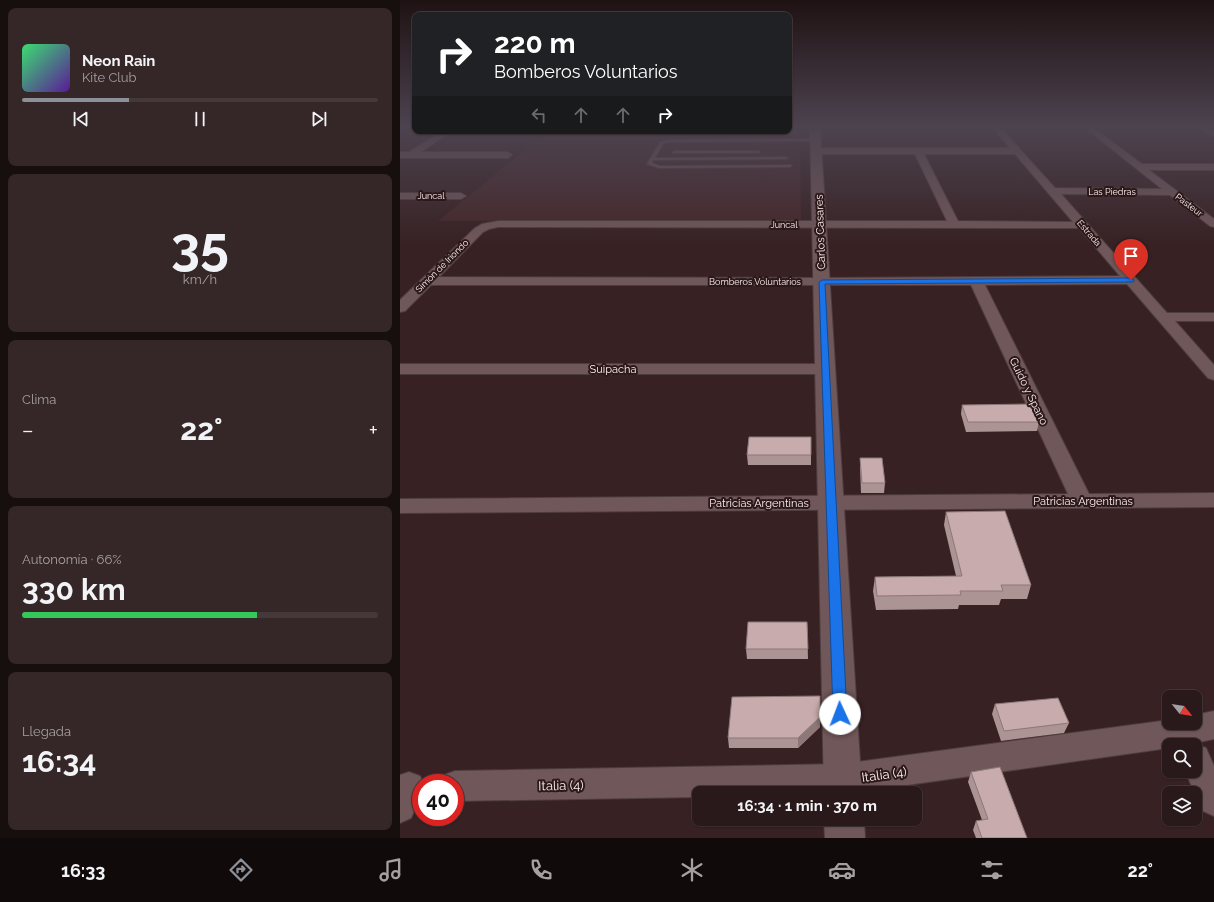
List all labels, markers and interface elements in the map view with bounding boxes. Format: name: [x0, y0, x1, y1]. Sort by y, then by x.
text: 220 m: [494, 27, 576, 60]
icon: right: [428, 28, 480, 80]
text: Neon Rain: [82, 52, 155, 70]
text: Bomberos Voluntarios: [494, 61, 678, 82]
text: Kite Club: [82, 70, 137, 85]
icon: left: [528, 104, 550, 126]
icon: ahead: [570, 104, 592, 126]
icon: ahead: [612, 104, 634, 126]
icon: right: [654, 104, 676, 126]
icon: previous: [70, 108, 92, 130]
icon: pause: [189, 108, 211, 130]
icon: next: [308, 108, 330, 130]
street label: Las Piedras: [1088, 187, 1136, 197]
street label: Juncal: [417, 191, 445, 201]
street label: Pasteur: [1173, 192, 1205, 219]
street label: Carlos Casares: [813, 194, 828, 270]
text: 35: [171, 215, 229, 276]
street label: Estrada: [1075, 218, 1103, 248]
street label: Juncal: [770, 220, 798, 230]
street label: Simón de Iriondo: [413, 237, 471, 295]
pin: [1114, 239, 1148, 280]
icon: arrive: [1120, 245, 1142, 267]
text: km/h: [183, 272, 217, 287]
street label: Bomberos Voluntarios: [709, 277, 802, 287]
street label: Guido y Spano: [1007, 355, 1051, 428]
street label: Suipacha: [590, 363, 636, 376]
text: Clima: [22, 392, 56, 407]
text: 22°: [180, 412, 222, 447]
text: −: [22, 417, 34, 443]
text: +: [369, 417, 378, 443]
street label: Patricias Argentinas: [1033, 495, 1133, 508]
street label: Patricias Argentinas: [709, 497, 809, 510]
text: Autonomía · 66%: [22, 552, 122, 567]
text: 330 km: [22, 572, 126, 607]
north arrow: [1162, 690, 1202, 730]
map controls: [1162, 690, 1202, 826]
position arrow: [819, 693, 861, 735]
text: Llegada: [22, 724, 71, 739]
button: search: [1162, 738, 1202, 778]
text: 16:34: [22, 744, 96, 779]
street label: Italia (4): [861, 764, 908, 785]
speed limit sign: 40: [412, 774, 464, 826]
street label: Italia (4): [538, 778, 584, 793]
button: layers: [1162, 786, 1202, 826]
text: 16:34 · 1 min · 370 m: [737, 797, 877, 815]
icon: directions: [227, 856, 255, 884]
icon: music: [377, 856, 405, 884]
icon: phone: [527, 856, 555, 884]
icon: climate: [678, 856, 706, 884]
icon: car: [828, 856, 856, 884]
icon: filters: [978, 856, 1006, 884]
text: 16:33: [61, 860, 105, 881]
text: 22°: [1128, 860, 1153, 881]

